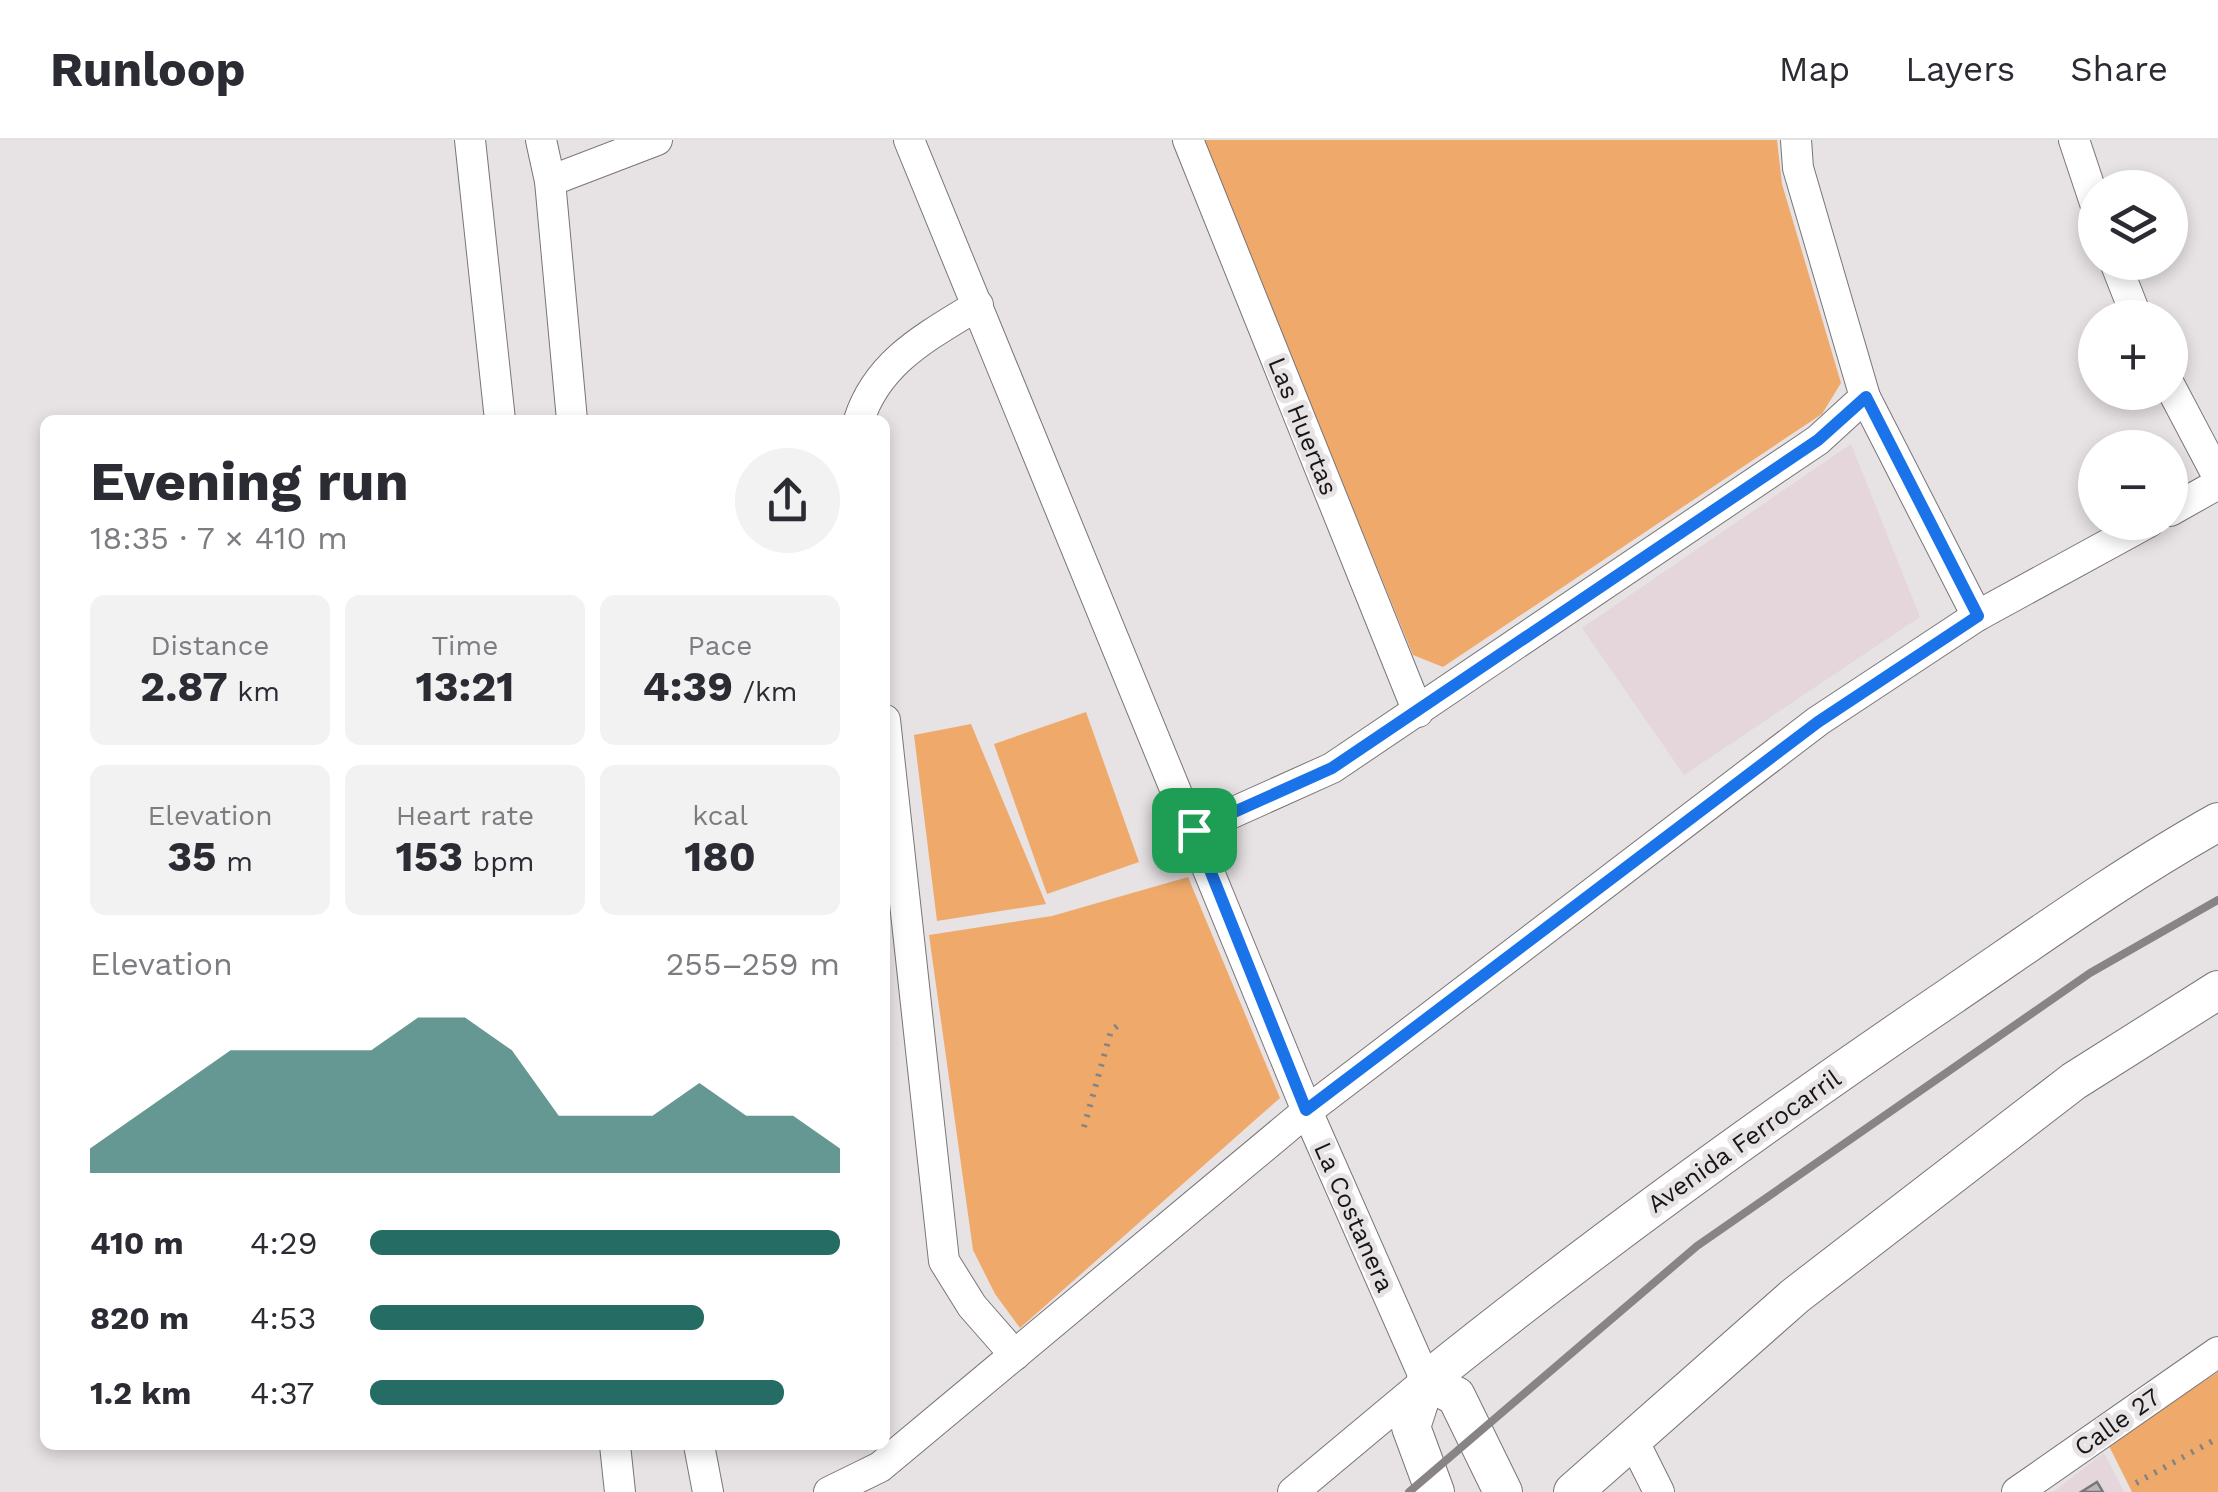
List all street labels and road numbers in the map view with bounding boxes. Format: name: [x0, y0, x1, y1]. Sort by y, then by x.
street label: Las Huertas: [1262, 353, 1344, 499]
street label: Avenida Ferrocarril: [1642, 1063, 1846, 1219]
street label: La Costanera: [1308, 1138, 1400, 1296]
street label: Calle 27: [2069, 1382, 2165, 1462]

